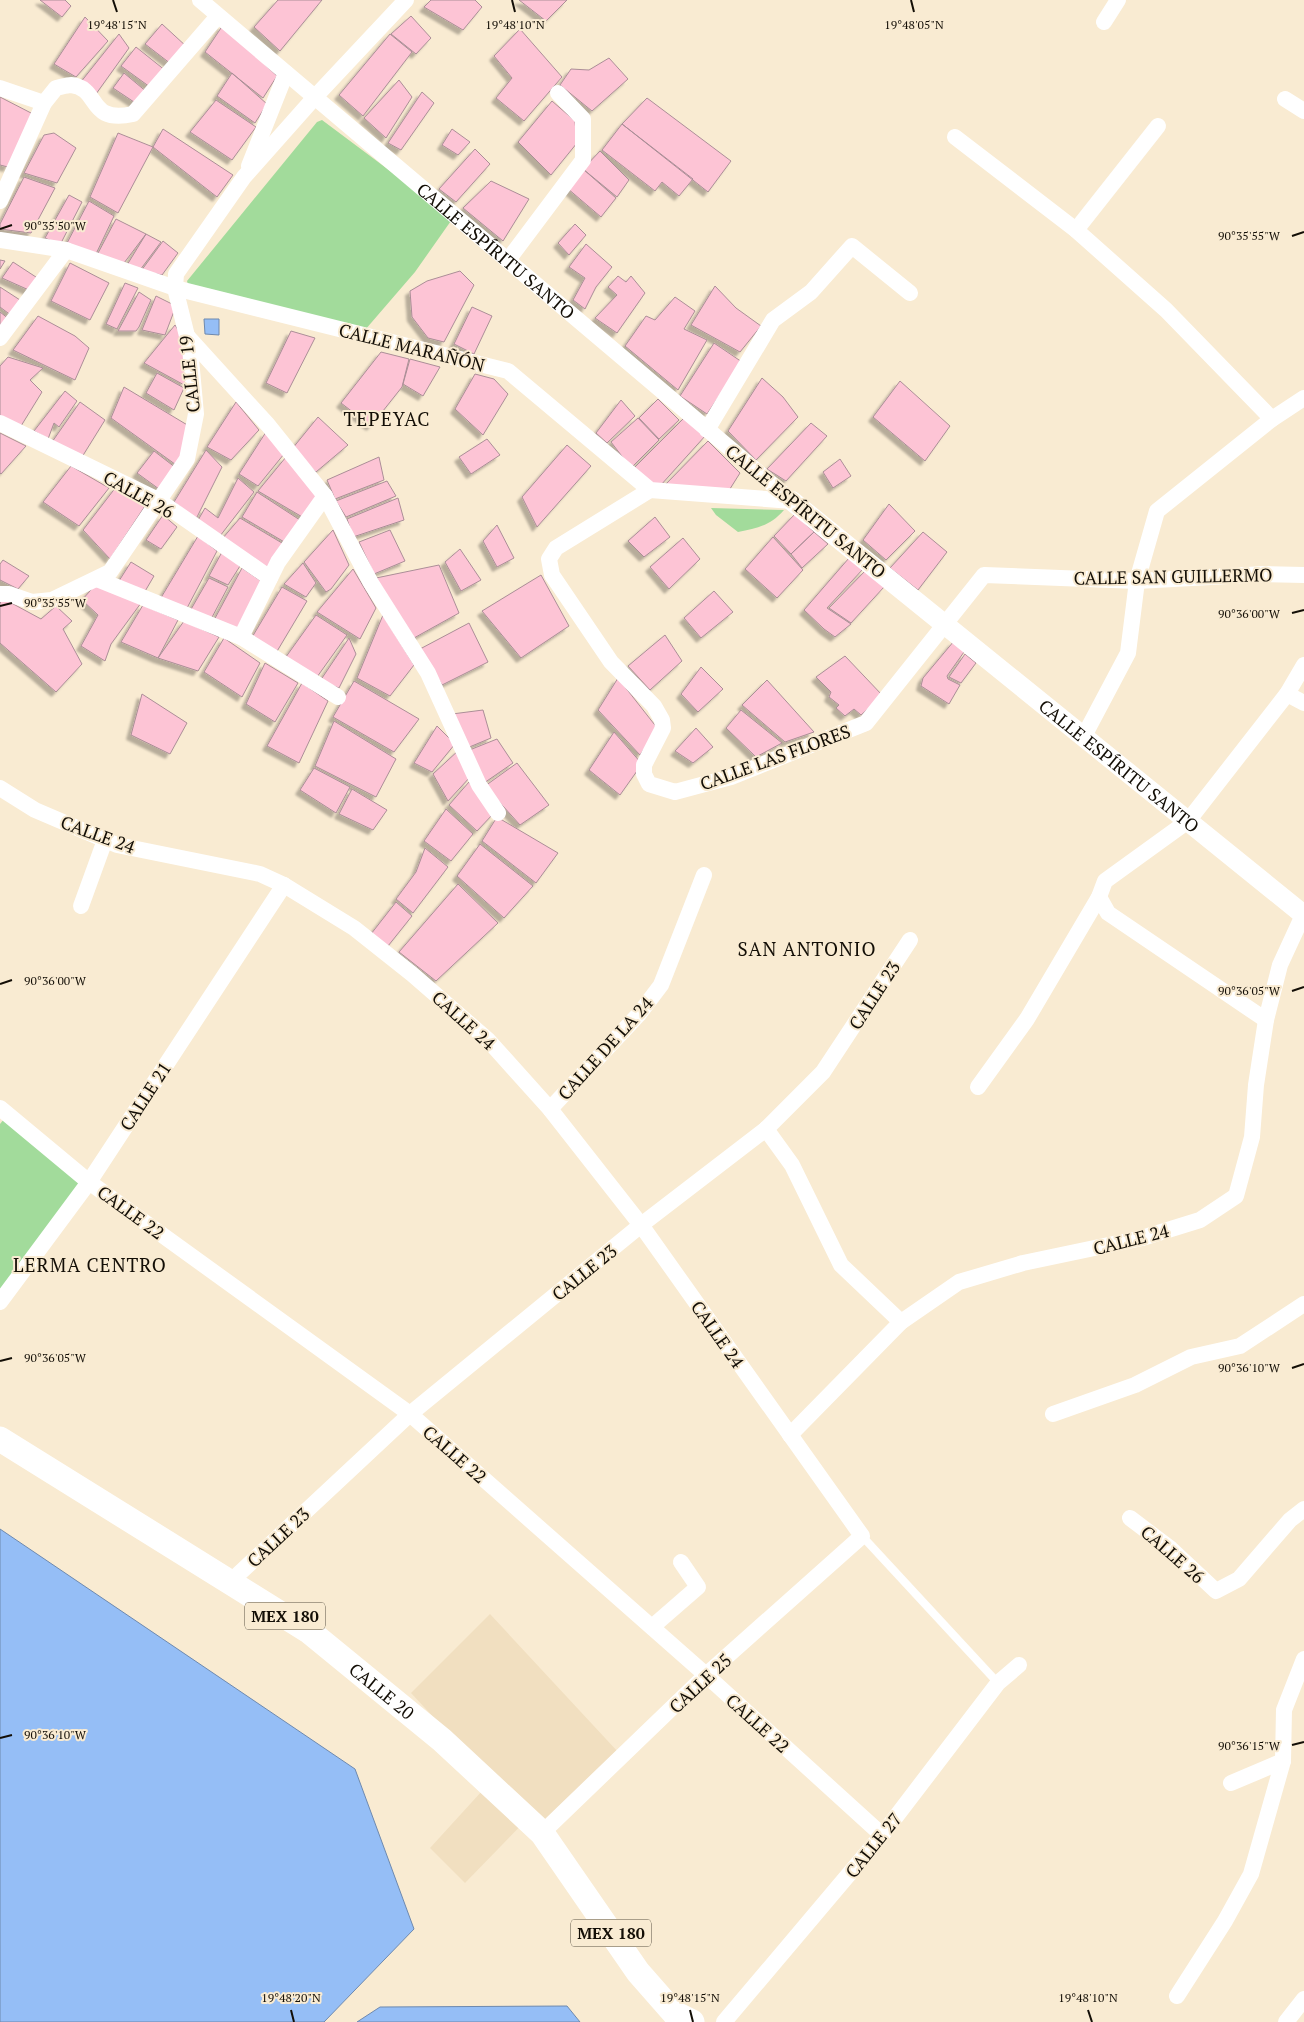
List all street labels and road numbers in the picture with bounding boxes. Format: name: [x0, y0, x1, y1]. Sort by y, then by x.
street label: CALLE ESPÍRITU SANTO: [412, 177, 580, 324]
street label: CALLE MARAÑÓN: [337, 317, 487, 377]
street label: CALLE 19: [173, 334, 205, 414]
street label: CALLE ESPÍRITU SANTO: [721, 439, 891, 583]
street label: CALLE 26: [99, 465, 179, 523]
street label: CALLE SAN GUILLERMO: [1073, 562, 1273, 590]
street label: CALLE ESPÍRITU SANTO: [1034, 694, 1205, 838]
street label: CALLE LAS FLORES: [696, 719, 854, 795]
street label: CALLE 24: [58, 810, 139, 859]
street label: CALLE 23: [843, 956, 905, 1034]
street label: CALLE 24: [427, 985, 501, 1055]
street label: CALLE DE LA 24: [552, 991, 658, 1105]
street label: CALLE 21: [114, 1057, 176, 1135]
street label: CALLE 22: [93, 1180, 169, 1244]
street label: CALLE 24: [1091, 1218, 1172, 1260]
street label: CALLE 23: [546, 1238, 622, 1306]
street label: CALLE 24: [686, 1295, 750, 1373]
street label: CALLE 22: [418, 1420, 492, 1488]
street label: CALLE 23: [242, 1502, 314, 1572]
street label: CALLE 26: [1136, 1520, 1210, 1589]
road number: MEX 180: [245, 1602, 325, 1630]
street label: CALLE 25: [664, 1648, 736, 1718]
street label: CALLE 20: [344, 1657, 419, 1725]
street label: CALLE 22: [721, 1688, 795, 1758]
street label: CALLE 27: [839, 1807, 907, 1883]
road number: MEX 180: [571, 1920, 651, 1946]

